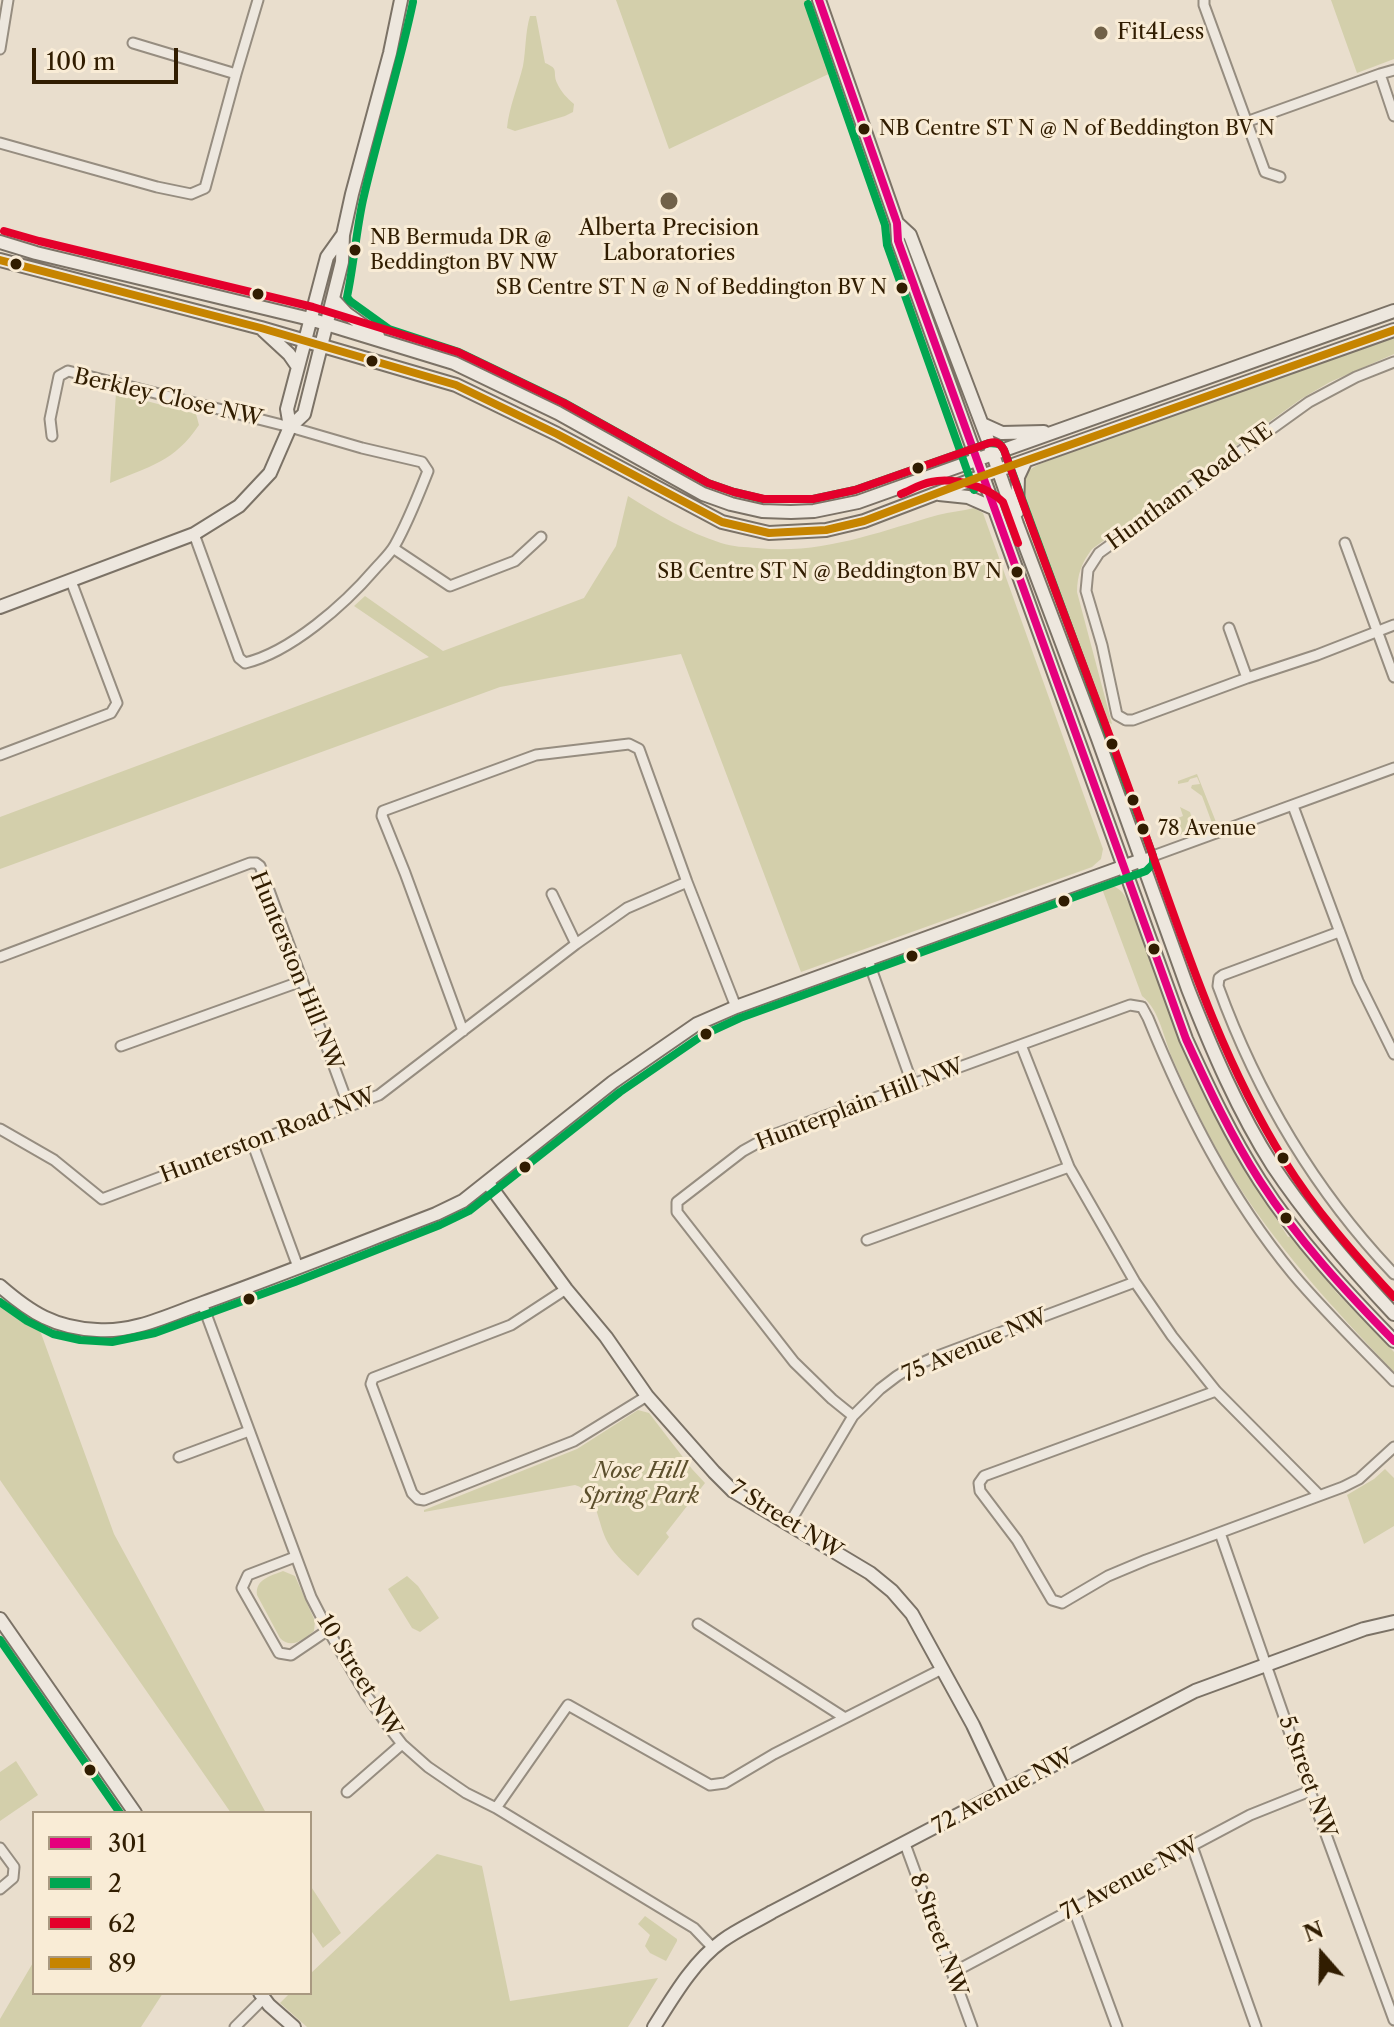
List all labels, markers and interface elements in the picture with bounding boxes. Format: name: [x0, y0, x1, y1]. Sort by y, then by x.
place label: Fit4Less: [1117, 20, 1204, 46]
marker: Fit4Less: [1092, 24, 1110, 42]
scale bar: [36, 32, 182, 82]
text: 100 m: [46, 47, 115, 76]
place label: NB Centre ST N @ N of Beddington BV N: [879, 117, 1275, 141]
marker: NB Centre ST N @ N of Beddington BV N: [856, 121, 872, 137]
marker: Alberta Precision Laboratories: [658, 190, 680, 212]
place label: Alberta Precision Laboratories: [579, 216, 759, 268]
place label: NB Bermuda DR @ Beddington BV NW: [370, 226, 558, 273]
marker: NB Bermuda DR @ Beddington BV NW: [347, 242, 363, 258]
unlabelled marker: [8, 256, 24, 272]
place label: SB Centre ST N @ N of Beddington BV N: [496, 276, 887, 300]
marker: SB Centre ST N @ N of Beddington BV N: [894, 280, 910, 296]
unlabelled marker: [250, 286, 266, 302]
unlabelled marker: [364, 353, 380, 369]
street label: Berkley Close NW: [71, 363, 265, 433]
street label: Huntham Road NE: [1102, 418, 1278, 556]
unlabelled marker: [910, 460, 926, 476]
place label: SB Centre ST N @ Beddington BV N: [657, 560, 1002, 584]
marker: SB Centre ST N @ Beddington BV N: [1009, 564, 1025, 580]
unlabelled marker: [1104, 736, 1120, 752]
unlabelled marker: [1125, 792, 1141, 808]
place label: 78 Avenue: [1158, 817, 1256, 841]
marker: 78 Avenue: [1135, 821, 1151, 837]
street label: Hunterston Hill NW: [244, 868, 348, 1074]
unlabelled marker: [1056, 893, 1072, 909]
unlabelled marker: [1146, 941, 1162, 957]
unlabelled marker: [904, 948, 920, 964]
unlabelled marker: [698, 1026, 714, 1042]
street label: Hunterplain Hill NW: [753, 1053, 967, 1157]
street label: Hunterston Road NW: [157, 1083, 379, 1189]
unlabelled marker: [1275, 1150, 1291, 1166]
unlabelled marker: [517, 1159, 533, 1175]
unlabelled marker: [1278, 1210, 1294, 1226]
unlabelled marker: [241, 1291, 257, 1307]
street label: 75 Avenue NW: [899, 1304, 1051, 1388]
park label: Nose Hill Spring Park: [581, 1459, 699, 1510]
street label: 7 Street NW: [725, 1475, 847, 1565]
street label: 10 Street NW: [311, 1610, 407, 1742]
street label: 5 Street NW: [1273, 1712, 1341, 1842]
street label: 72 Avenue NW: [928, 1744, 1078, 1840]
unlabelled marker: [82, 1762, 98, 1778]
legend: [32, 1811, 312, 1995]
text: 301: [108, 1829, 147, 1858]
street label: 71 Avenue NW: [1057, 1832, 1203, 1926]
text: 2: [108, 1869, 122, 1898]
street label: 8 Street NW: [903, 1870, 973, 2000]
text: 62: [108, 1909, 136, 1938]
north arrow: [1282, 1915, 1362, 1995]
text: N: [1300, 1916, 1327, 1948]
text: 89: [108, 1949, 136, 1978]

